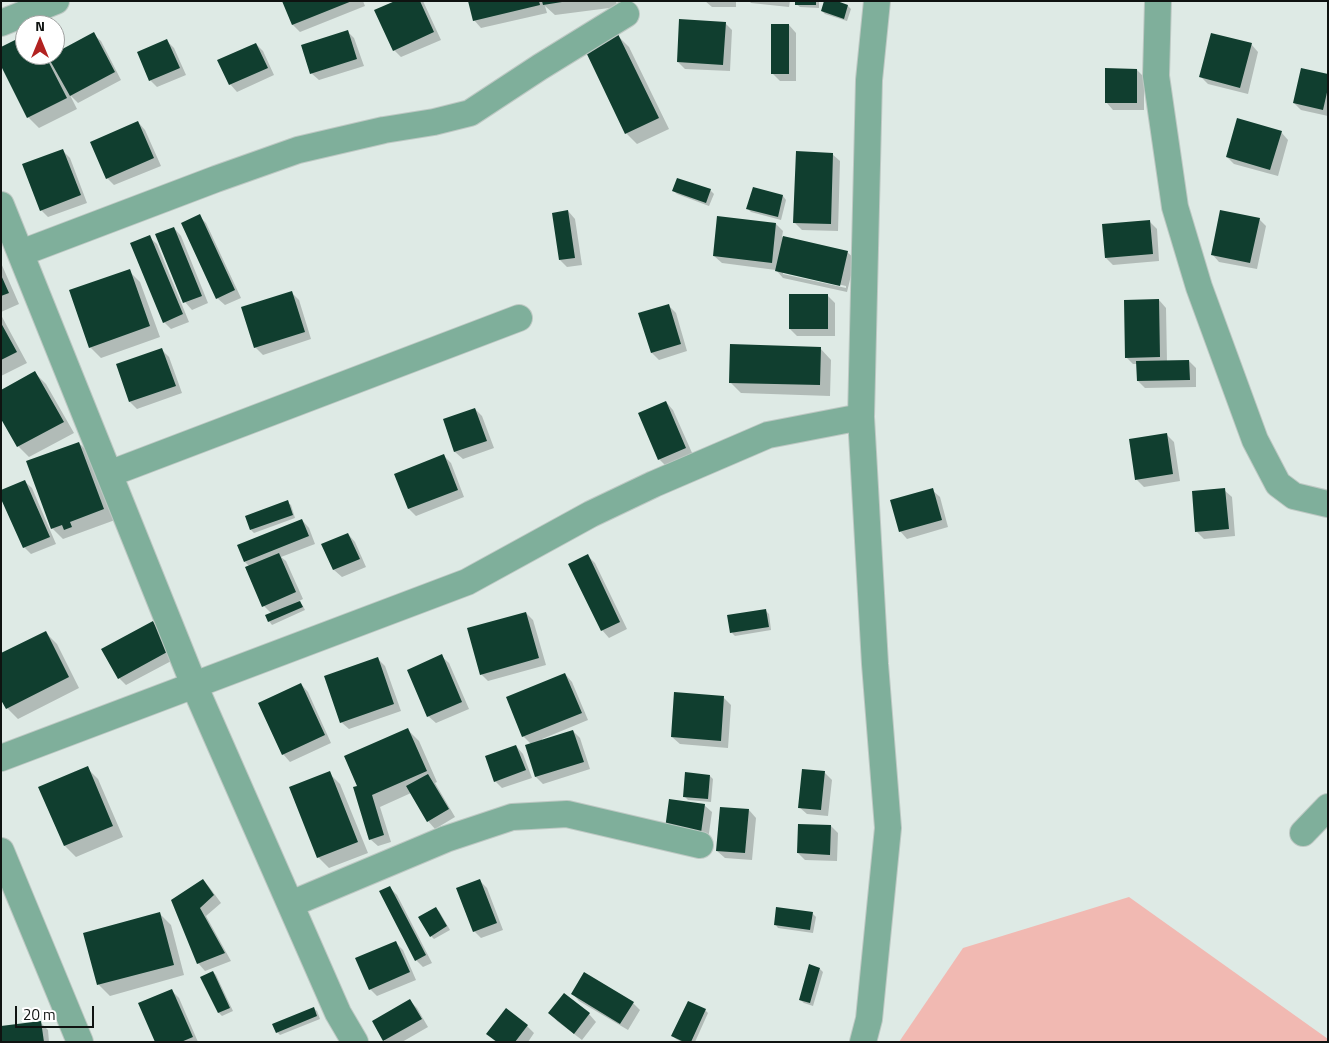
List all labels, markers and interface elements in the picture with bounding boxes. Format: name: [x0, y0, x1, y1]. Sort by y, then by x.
north arrow: [15, 15, 65, 65]
text: N: [35, 15, 45, 36]
scale bar: [18, 996, 96, 1028]
text: 20 m: [23, 1003, 56, 1026]

